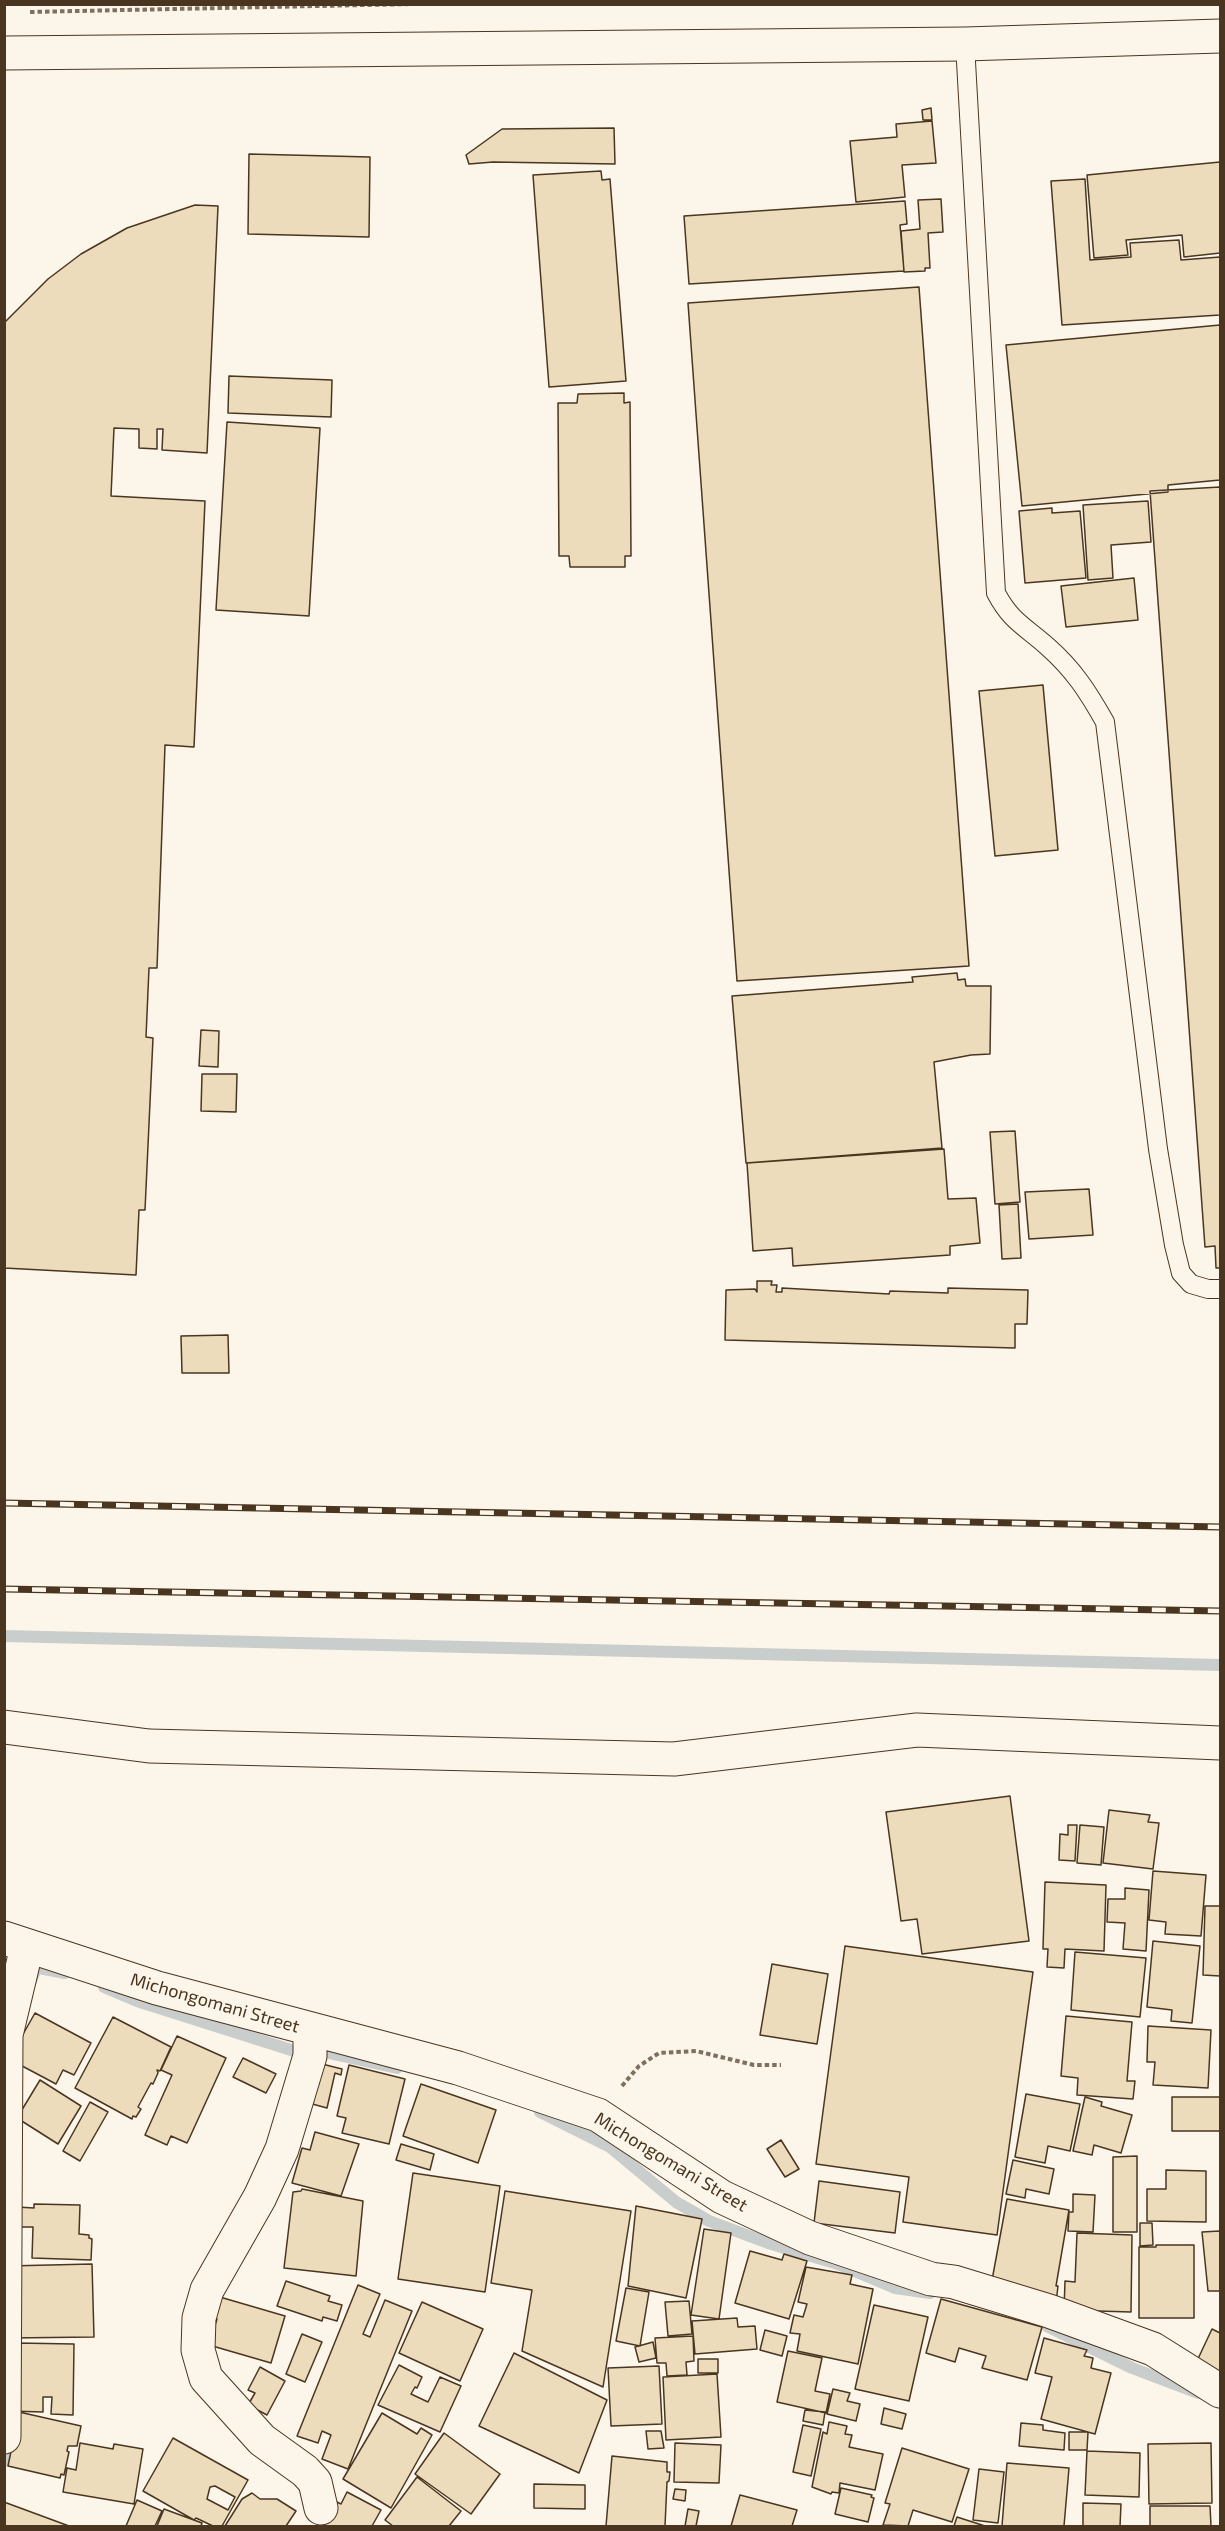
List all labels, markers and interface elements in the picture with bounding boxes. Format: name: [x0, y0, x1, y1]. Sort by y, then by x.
street label: Michongomani Street: [128, 1969, 302, 2037]
street label: Michongomani Street: [590, 2108, 752, 2216]

